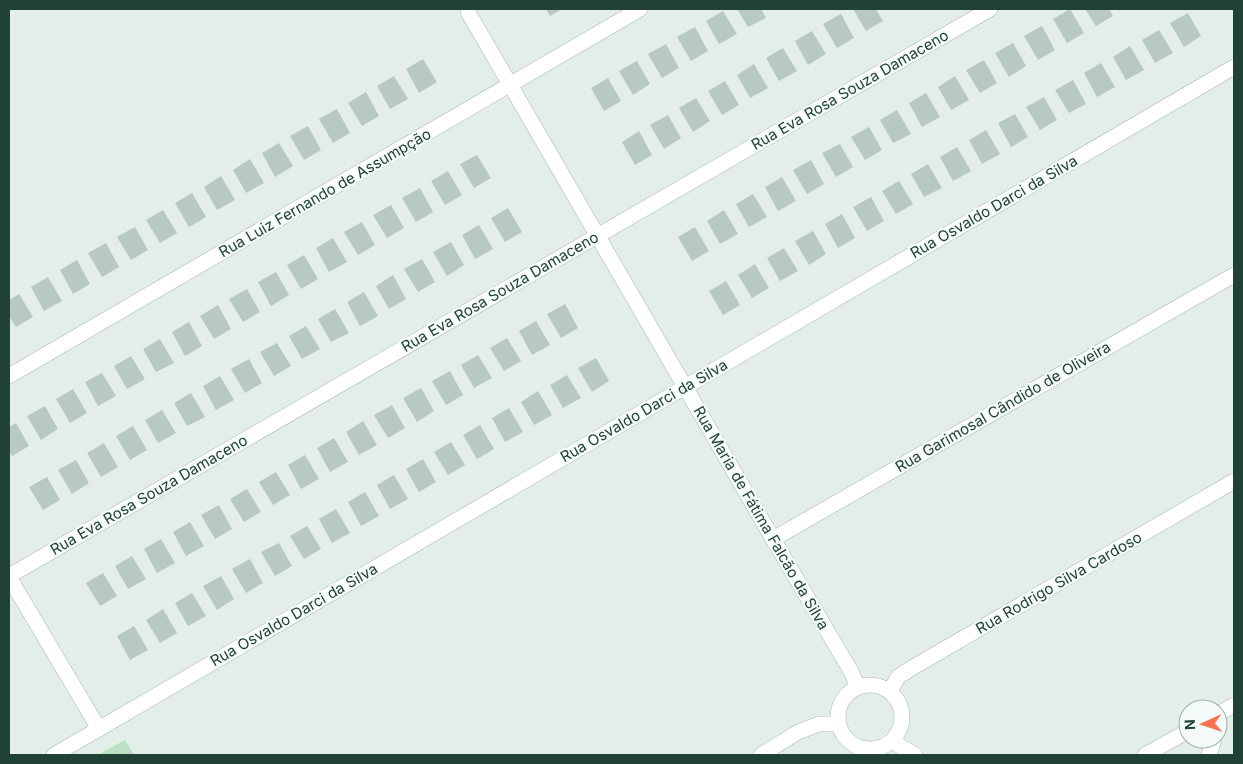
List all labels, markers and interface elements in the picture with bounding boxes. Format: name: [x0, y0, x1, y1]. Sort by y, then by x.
street label: Rua Eva Rosa Souza Damaceno: [748, 25, 952, 154]
street label: Rua Luiz Fernando de Assumpção: [215, 124, 434, 261]
street label: Rua Osvaldo Darci da Silva: [907, 151, 1081, 262]
street label: Rua Eva Rosa Souza Damaceno: [398, 227, 602, 356]
street label: Rua Garimosal Cândido de Oliveira: [892, 337, 1114, 476]
street label: Rua Osvaldo Darci da Silva: [557, 355, 731, 466]
street label: Rua Maria de Fátima Falcão da Silva: [689, 403, 833, 633]
street label: Rua Eva Rosa Souza Damaceno: [47, 430, 251, 559]
street label: Rua Rodrigo Silva Cardoso: [972, 527, 1145, 638]
street label: Rua Osvaldo Darci da Silva: [207, 559, 381, 670]
north arrow: [1178, 699, 1228, 749]
text: N: [1181, 719, 1198, 730]

